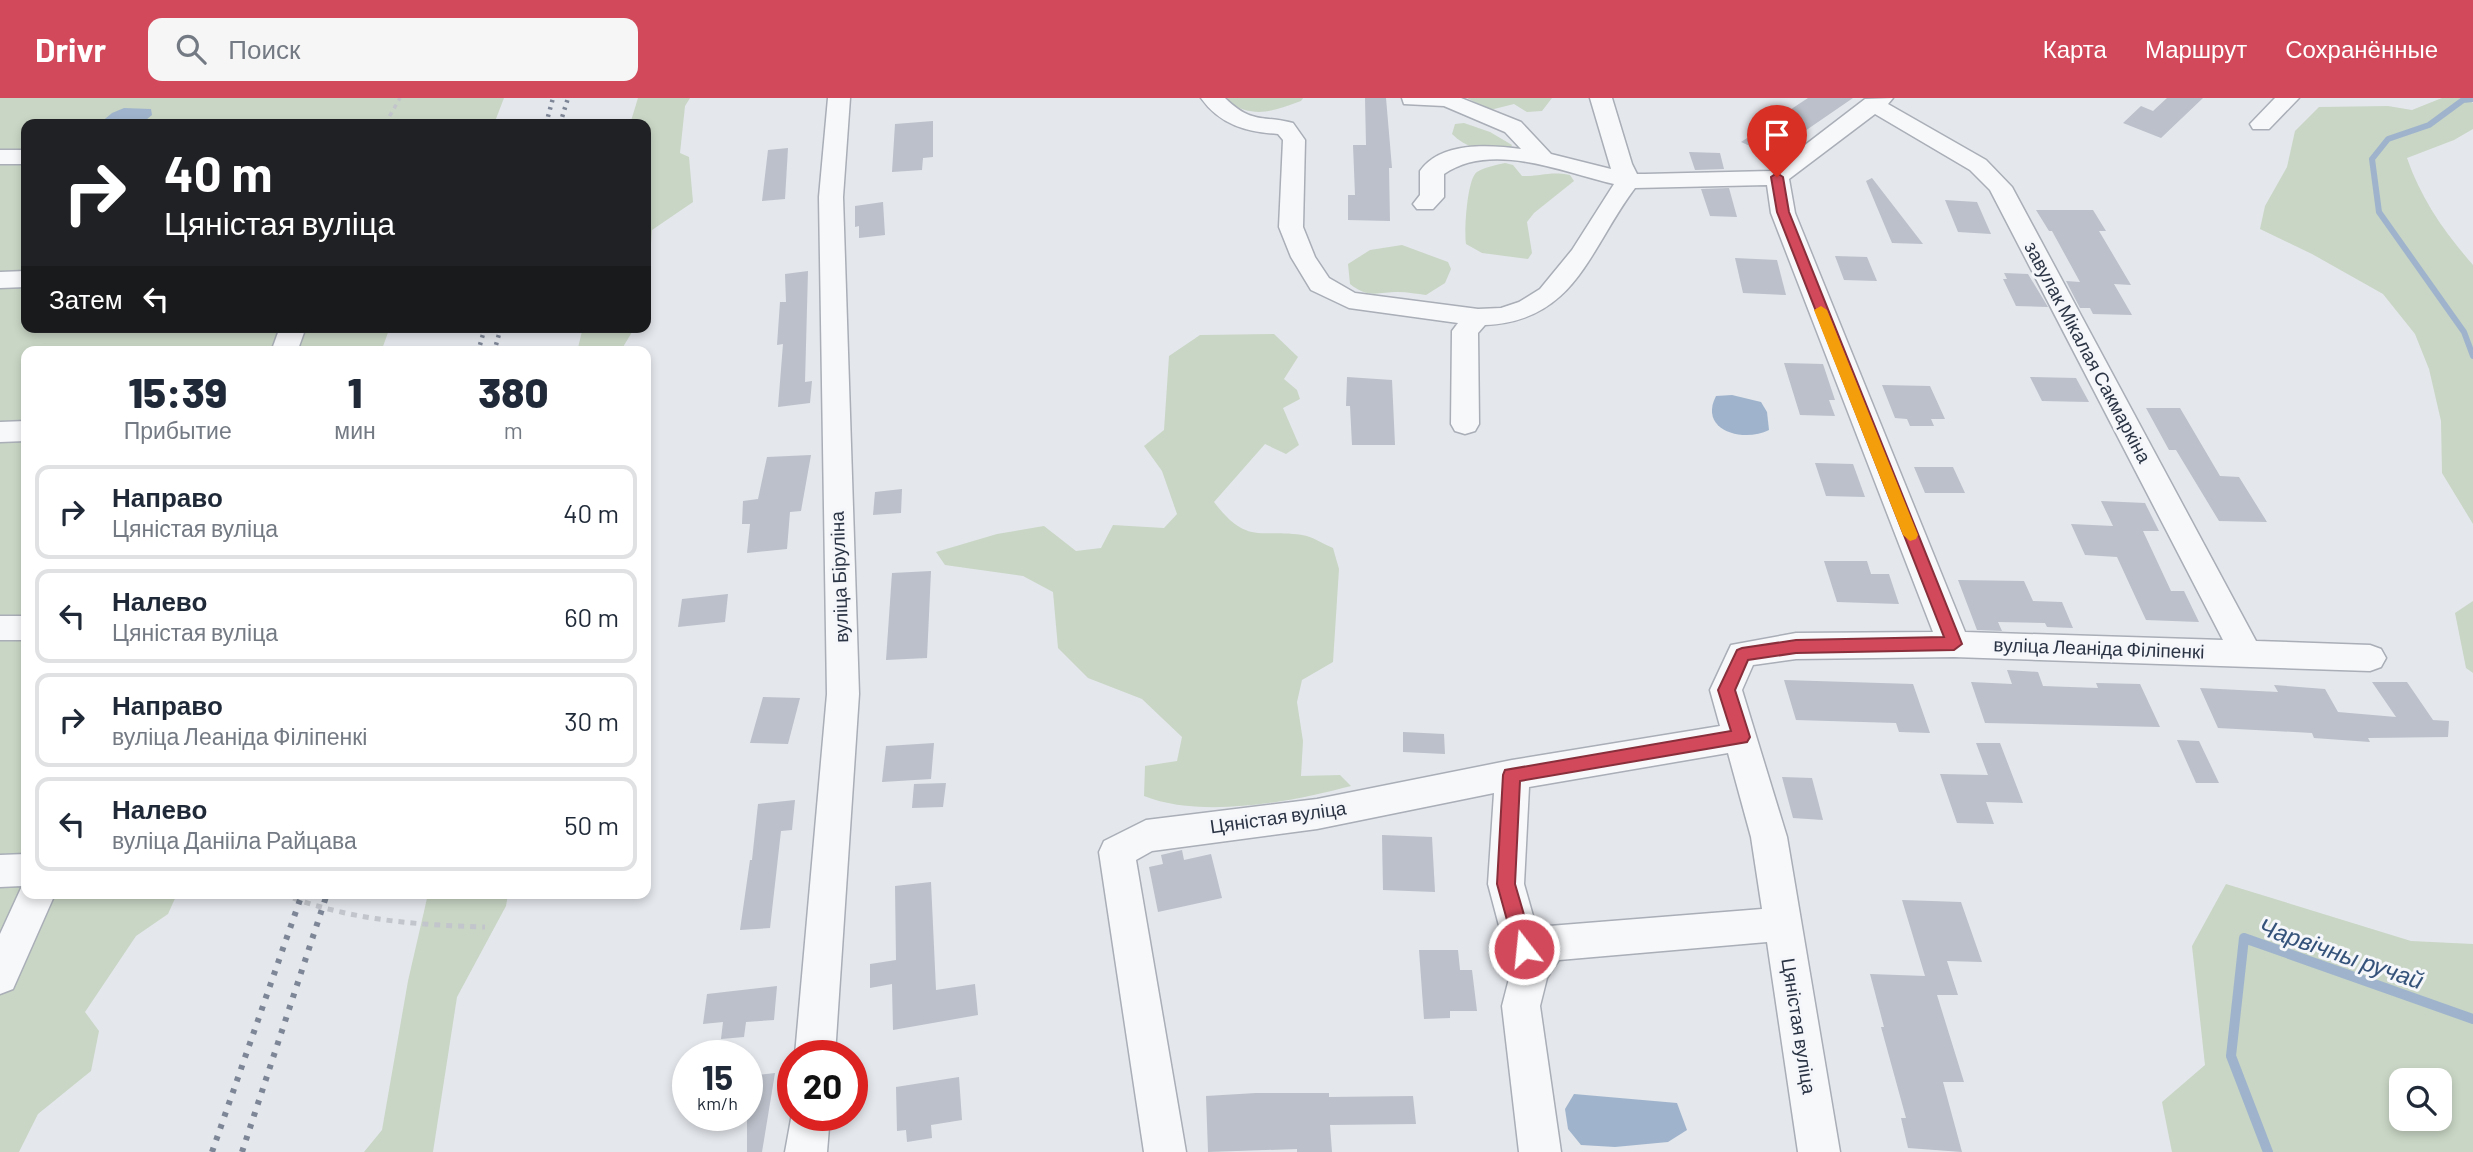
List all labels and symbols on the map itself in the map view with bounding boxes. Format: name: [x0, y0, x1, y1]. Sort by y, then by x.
pin: [1747, 105, 1807, 177]
street label: завулак Мікалая Сакмаркіна: [2020, 237, 2157, 467]
street label: вуліца Біруліна: [825, 510, 852, 643]
street label: вуліца Леаніда Філіпенкі: [1993, 632, 2205, 663]
street label: Цяністая вуліца: [1208, 796, 1348, 837]
water label: Чарвічны ручай: [2255, 911, 2428, 994]
position arrow: [1487, 912, 1561, 986]
street label: Цяністая вуліца: [1777, 956, 1822, 1096]
speed limit sign: 20: [777, 1040, 868, 1131]

